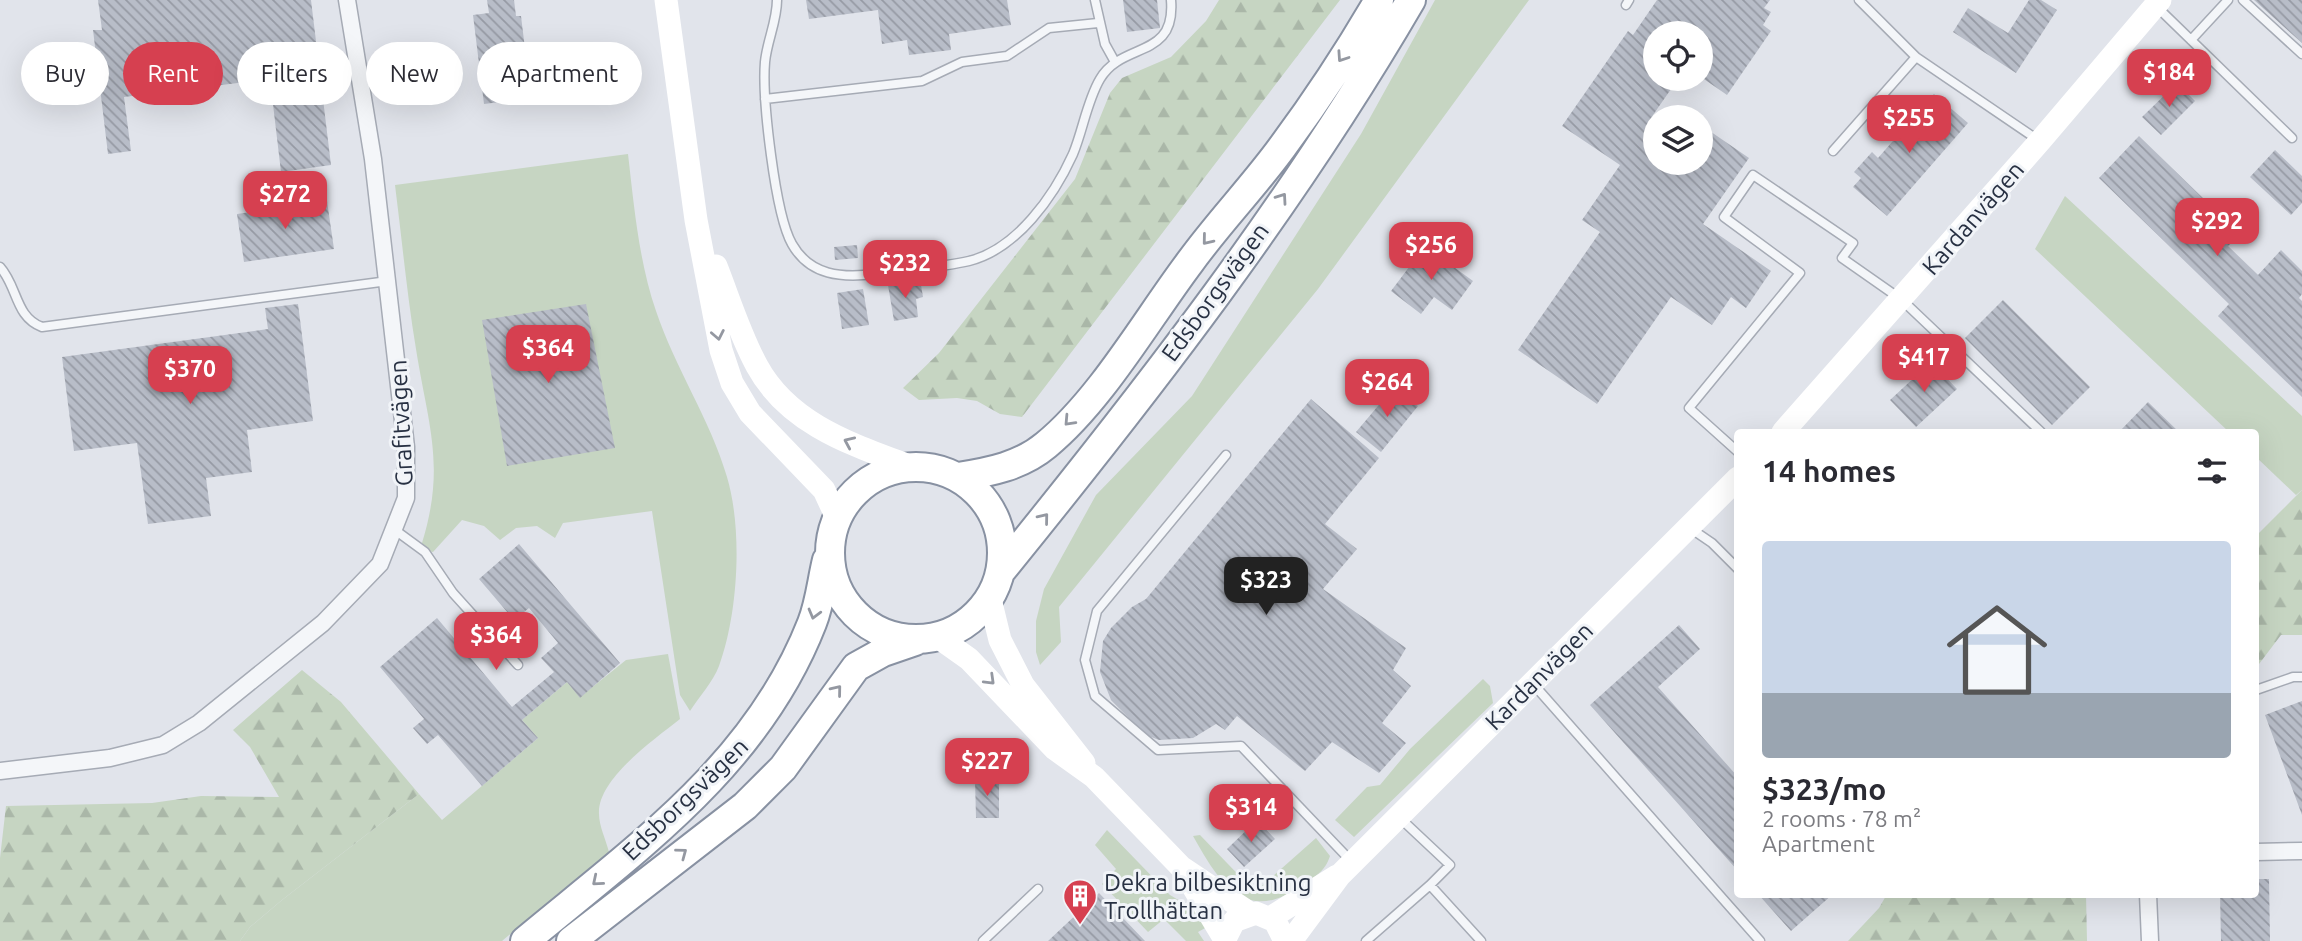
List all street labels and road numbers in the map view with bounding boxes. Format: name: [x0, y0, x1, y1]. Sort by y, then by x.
street label: Kardanvägen: [1917, 156, 2029, 280]
street label: Edsborgsvägen: [1156, 218, 1274, 366]
street label: Grafitvägen: [384, 359, 418, 487]
street label: Kardanvägen: [1480, 617, 1598, 735]
street label: Edsborgsvägen: [617, 732, 753, 866]

